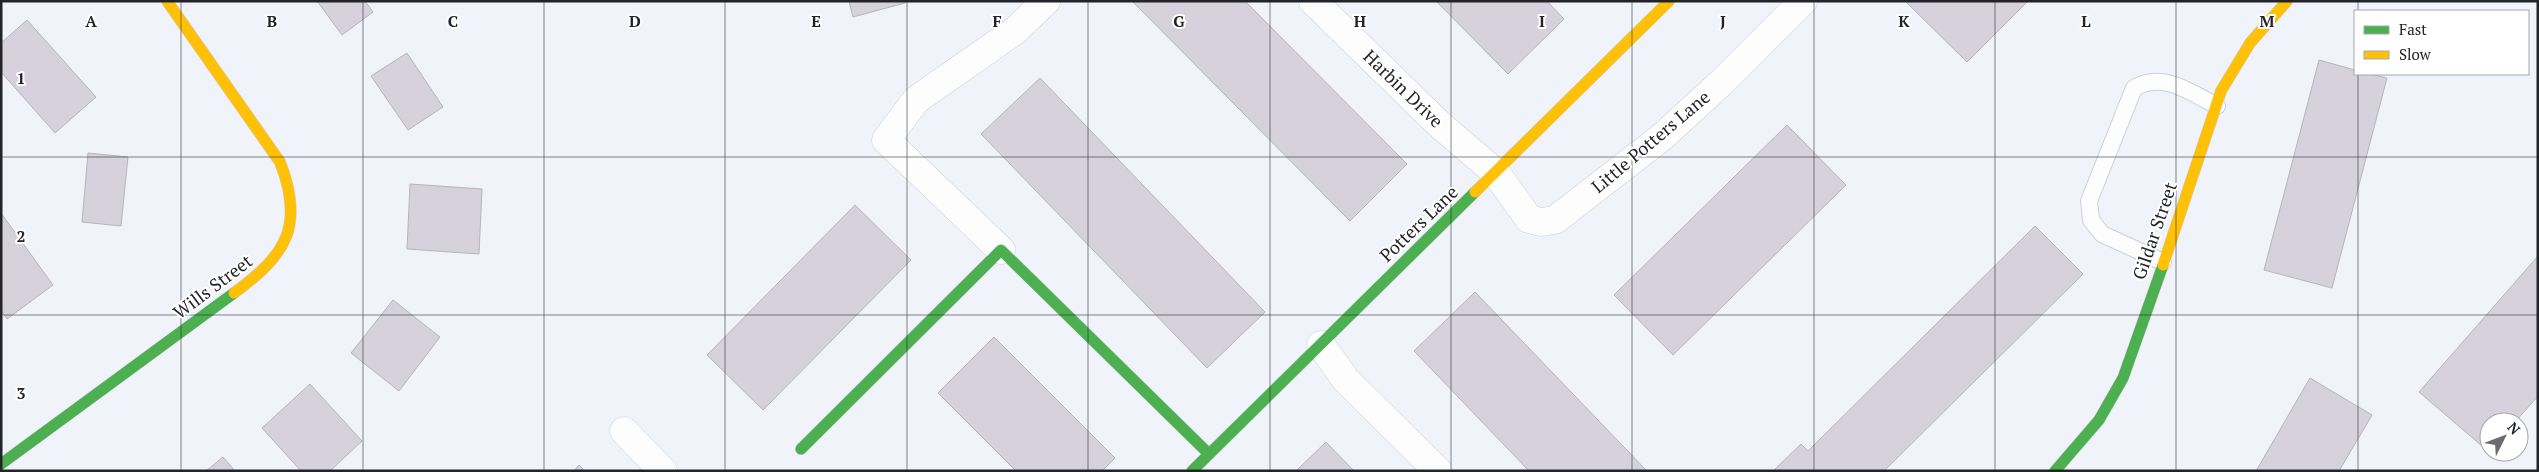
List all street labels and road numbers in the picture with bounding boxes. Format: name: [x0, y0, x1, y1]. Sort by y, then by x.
street label: Harbin Drive: [1359, 44, 1449, 132]
street label: Little Potters Lane: [1586, 85, 1715, 198]
street label: Gildar Street: [2126, 178, 2182, 283]
street label: Potters Lane: [1374, 180, 1463, 267]
street label: Wills Street: [168, 248, 257, 324]

